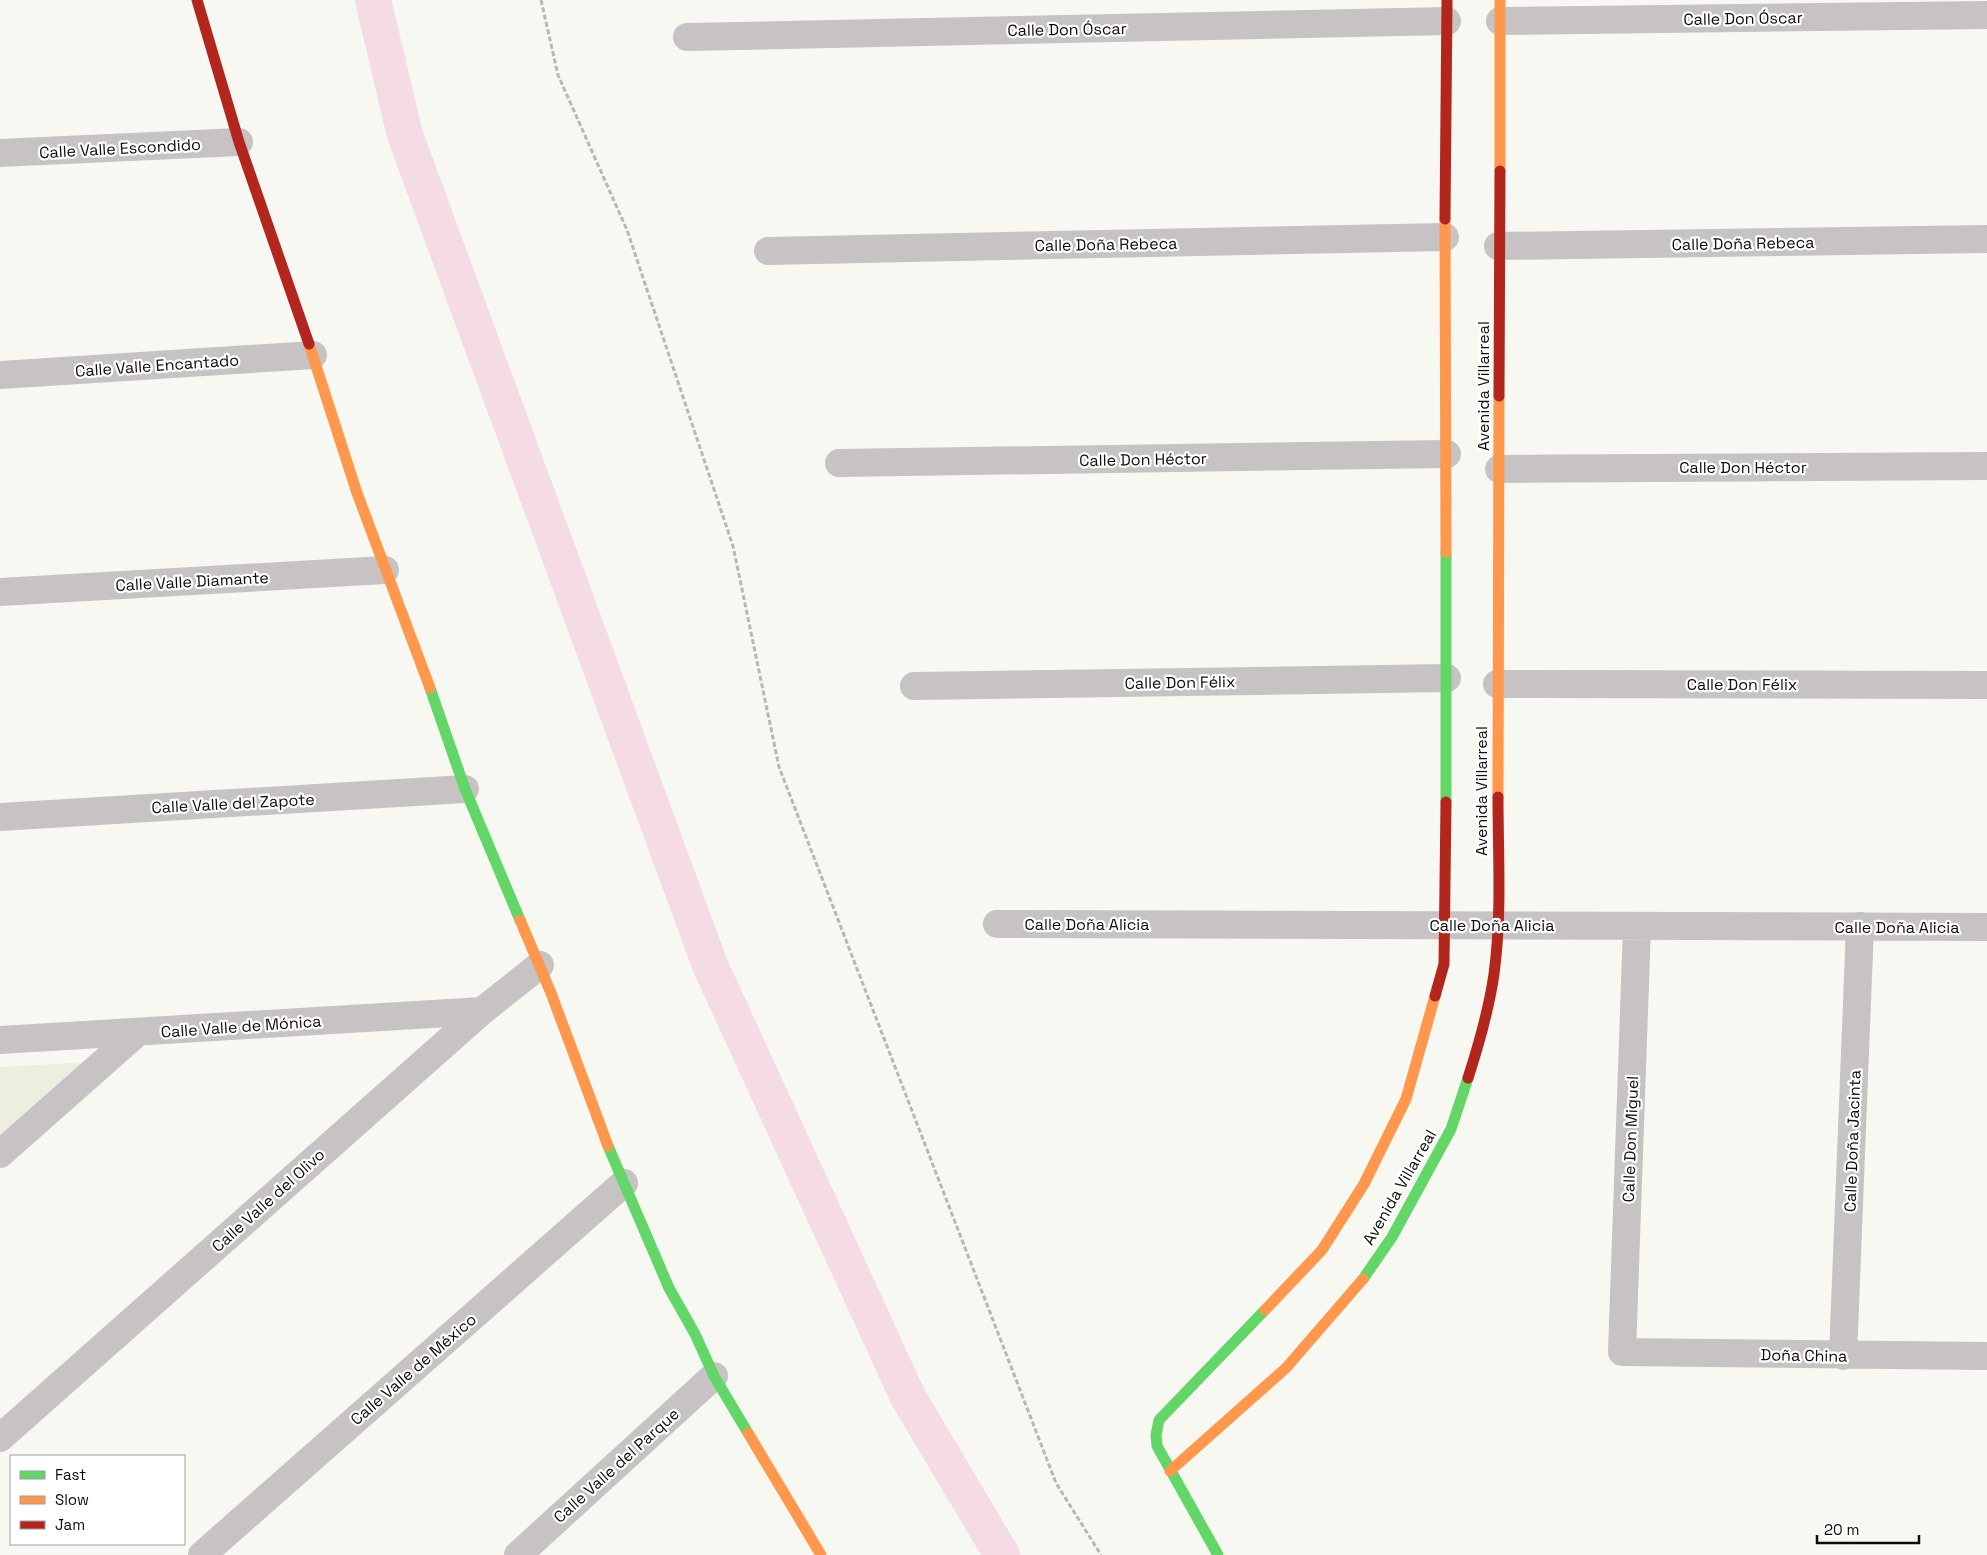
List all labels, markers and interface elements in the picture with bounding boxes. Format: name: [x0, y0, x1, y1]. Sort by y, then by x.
street label: Calle Don Óscar: [1683, 7, 1803, 30]
street label: Calle Don Óscar: [1007, 18, 1127, 41]
street label: Calle Valle Escondido: [39, 134, 201, 163]
street label: Calle Doña Rebeca: [1672, 232, 1814, 255]
street label: Calle Doña Rebeca: [1035, 233, 1177, 256]
street label: Avenida Villarreal: [1473, 321, 1494, 451]
street label: Calle Valle Encantado: [74, 349, 240, 382]
street label: Calle Don Héctor: [1079, 448, 1207, 471]
street label: Calle Don Héctor: [1679, 457, 1807, 478]
street label: Calle Valle Diamante: [115, 567, 269, 596]
street label: Calle Don Félix: [1125, 671, 1236, 694]
street label: Calle Don Félix: [1687, 674, 1797, 695]
street label: Avenida Villarreal: [1471, 726, 1492, 856]
street label: Calle Valle del Zapote: [151, 789, 315, 818]
street label: Calle Doña Alicia: [1025, 914, 1149, 935]
street label: Calle Doña Alicia: [1430, 915, 1554, 936]
street label: Calle Doña Alicia: [1835, 917, 1959, 938]
street label: Calle Valle de Mónica: [160, 1010, 322, 1043]
street label: Calle Doña Jacinta: [1840, 1070, 1865, 1212]
street label: Calle Don Miguel: [1618, 1075, 1643, 1203]
street label: Avenida Villarreal: [1358, 1126, 1441, 1249]
street label: Calle Valle del Olivo: [207, 1144, 329, 1257]
street label: Calle Valle de México: [346, 1309, 481, 1430]
street label: Doña China: [1761, 1344, 1847, 1367]
street label: Calle Valle del Parque: [549, 1403, 684, 1528]
legend: [10, 1455, 185, 1545]
text: Fast: [55, 1465, 86, 1484]
text: Slow: [55, 1490, 89, 1509]
scale bar: [1817, 1512, 1920, 1544]
text: Jam: [55, 1515, 85, 1534]
text: 20 m: [1824, 1520, 1859, 1539]

